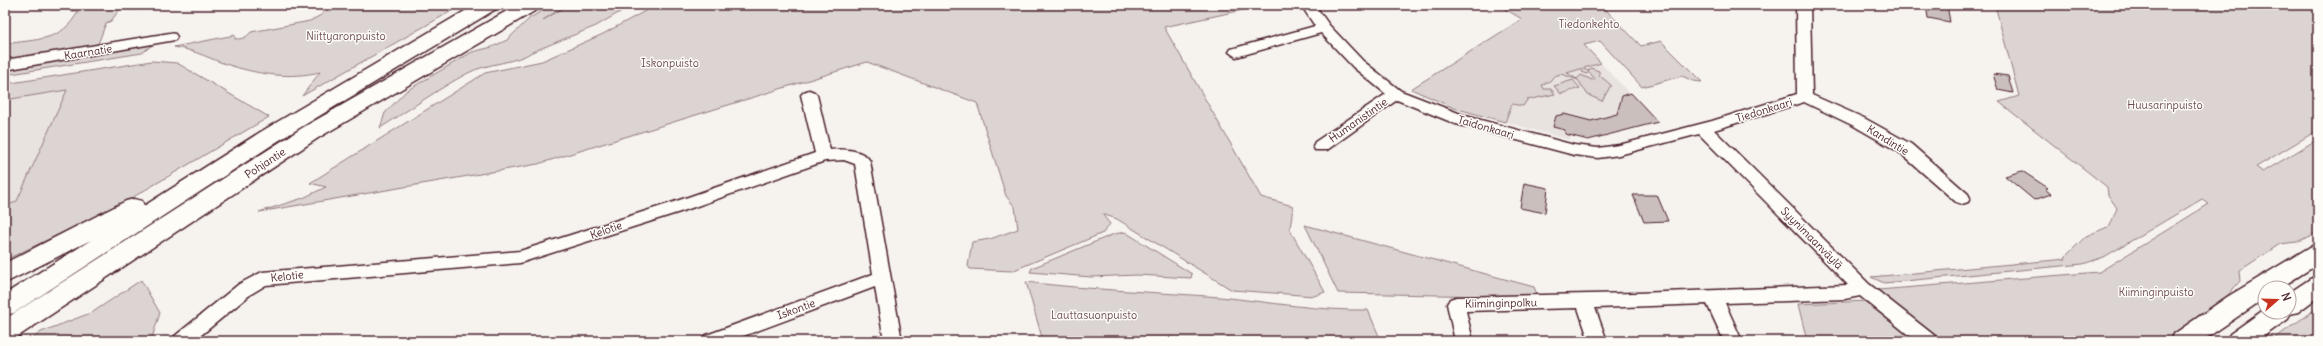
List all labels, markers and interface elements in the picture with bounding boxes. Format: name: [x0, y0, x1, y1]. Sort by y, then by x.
park label: Tiedonkehto: [1559, 17, 1619, 31]
park label: Niittyaronpuisto: [306, 29, 386, 43]
street label: Kaarnatie: [63, 41, 113, 63]
park label: Iskonpuisto: [641, 56, 699, 70]
street label: Humanistintie: [1326, 95, 1390, 145]
street label: Tiedonkaari: [1734, 95, 1794, 125]
park label: Huusarinpuisto: [2127, 98, 2203, 112]
street label: Taidonkaari: [1456, 112, 1516, 142]
street label: Kandintie: [1864, 122, 1912, 158]
street label: Pohjantie: [242, 145, 288, 181]
street label: Syynimaanväylä: [1778, 204, 1846, 272]
street label: Kelotie: [588, 218, 624, 242]
street label: Kelotie: [270, 267, 304, 285]
north arrow: [2257, 280, 2297, 320]
park label: Kiiminginpuisto: [2118, 285, 2194, 299]
text: N: [2279, 291, 2294, 303]
street label: Kiiminginpolku: [1465, 295, 1538, 311]
street label: Iskontie: [775, 296, 817, 322]
park label: Lauttasuonpuisto: [1051, 308, 1137, 322]

